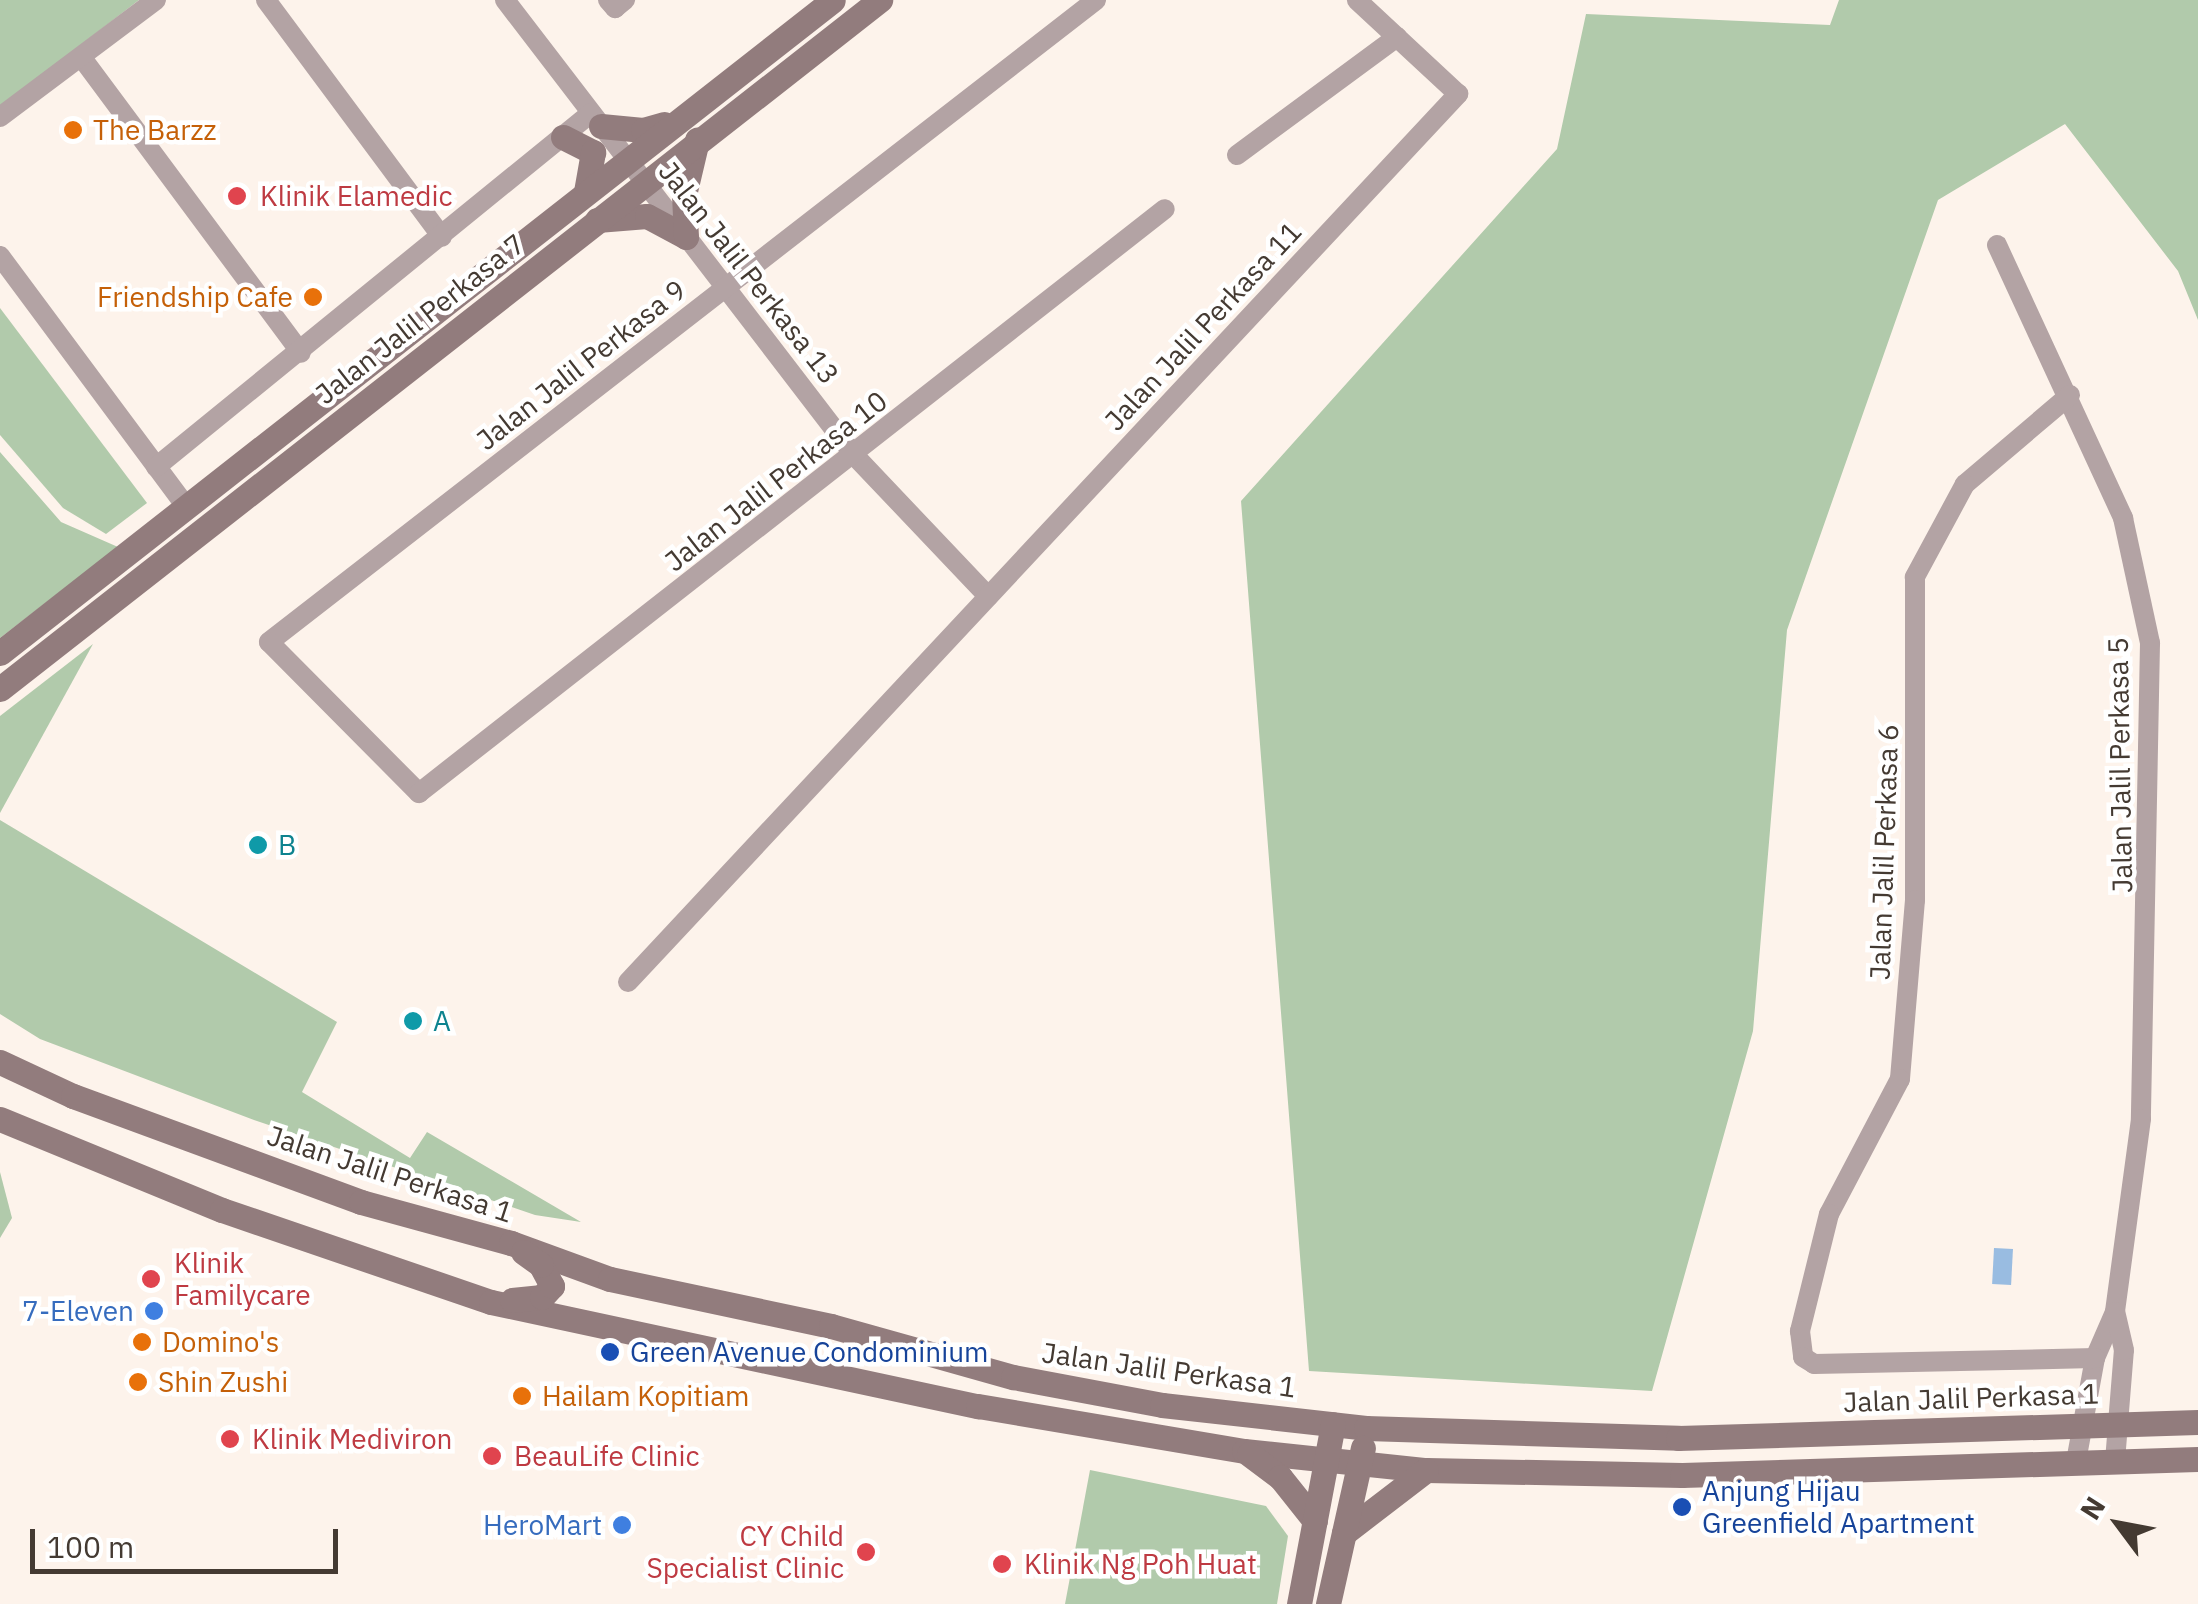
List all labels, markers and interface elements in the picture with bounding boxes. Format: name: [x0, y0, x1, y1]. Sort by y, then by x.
place label: The Barzz: [93, 113, 216, 147]
marker: The Barzz: [62, 119, 84, 141]
street label: Jalan Jalil Perkasa 13: [652, 155, 846, 391]
place label: Klinik Elamedic: [260, 179, 453, 213]
marker: Klinik Elamedic: [224, 183, 250, 209]
street label: Jalan Jalil Perkasa 11: [1098, 215, 1308, 437]
street label: Jalan Jalil Perkasa 7: [309, 227, 531, 411]
street label: Jalan Jalil Perkasa 9: [470, 273, 692, 457]
place label: Friendship Cafe: [97, 280, 293, 314]
marker: Friendship Cafe: [302, 286, 324, 308]
street label: Jalan Jalil Perkasa 10: [658, 384, 894, 578]
street label: Jalan Jalil Perkasa 5: [2101, 637, 2139, 893]
street label: Jalan Jalil Perkasa 6: [1863, 723, 1905, 981]
place label: B: [278, 828, 296, 862]
marker: B: [247, 834, 269, 856]
place label: A: [433, 1004, 451, 1038]
marker: A: [402, 1010, 424, 1032]
street label: Jalan Jalil Perkasa 1: [263, 1118, 517, 1230]
place label: Klinik Familycare: [174, 1246, 311, 1312]
marker: Klinik Familycare: [138, 1266, 164, 1292]
place label: 7-Eleven: [22, 1294, 134, 1328]
marker: 7-Eleven: [143, 1300, 165, 1322]
place label: Domino's: [162, 1325, 279, 1359]
marker: Domino's: [131, 1331, 153, 1353]
place label: Green Avenue Condominium: [630, 1335, 989, 1369]
street label: Jalan Jalil Perkasa 1: [1040, 1336, 1298, 1404]
marker: Green Avenue Condominium: [599, 1341, 621, 1363]
place label: Shin Zushi: [158, 1365, 288, 1399]
marker: Shin Zushi: [127, 1371, 149, 1393]
street label: Jalan Jalil Perkasa 1: [1842, 1377, 2100, 1419]
place label: Hailam Kopitiam: [542, 1379, 750, 1413]
marker: Hailam Kopitiam: [511, 1385, 533, 1407]
place label: Klinik Mediviron: [252, 1422, 452, 1456]
marker: Klinik Mediviron: [217, 1426, 243, 1452]
place label: BeauLife Clinic: [514, 1439, 699, 1473]
marker: BeauLife Clinic: [479, 1443, 505, 1469]
place label: Anjung Hijau Greenfield Apartment: [1702, 1474, 1975, 1540]
north arrow: [2068, 1474, 2168, 1574]
text: N: [2071, 1489, 2113, 1526]
marker: Anjung Hijau Greenfield Apartment: [1671, 1496, 1693, 1518]
place label: HeroMart: [483, 1508, 602, 1542]
scale bar: [35, 1509, 342, 1571]
marker: HeroMart: [611, 1514, 633, 1536]
place label: CY Child Specialist Clinic: [647, 1519, 844, 1585]
text: 100 m: [47, 1527, 134, 1566]
marker: CY Child Specialist Clinic: [853, 1539, 879, 1565]
place label: Klinik Ng Poh Huat: [1024, 1547, 1257, 1581]
marker: Klinik Ng Poh Huat: [989, 1551, 1015, 1577]

